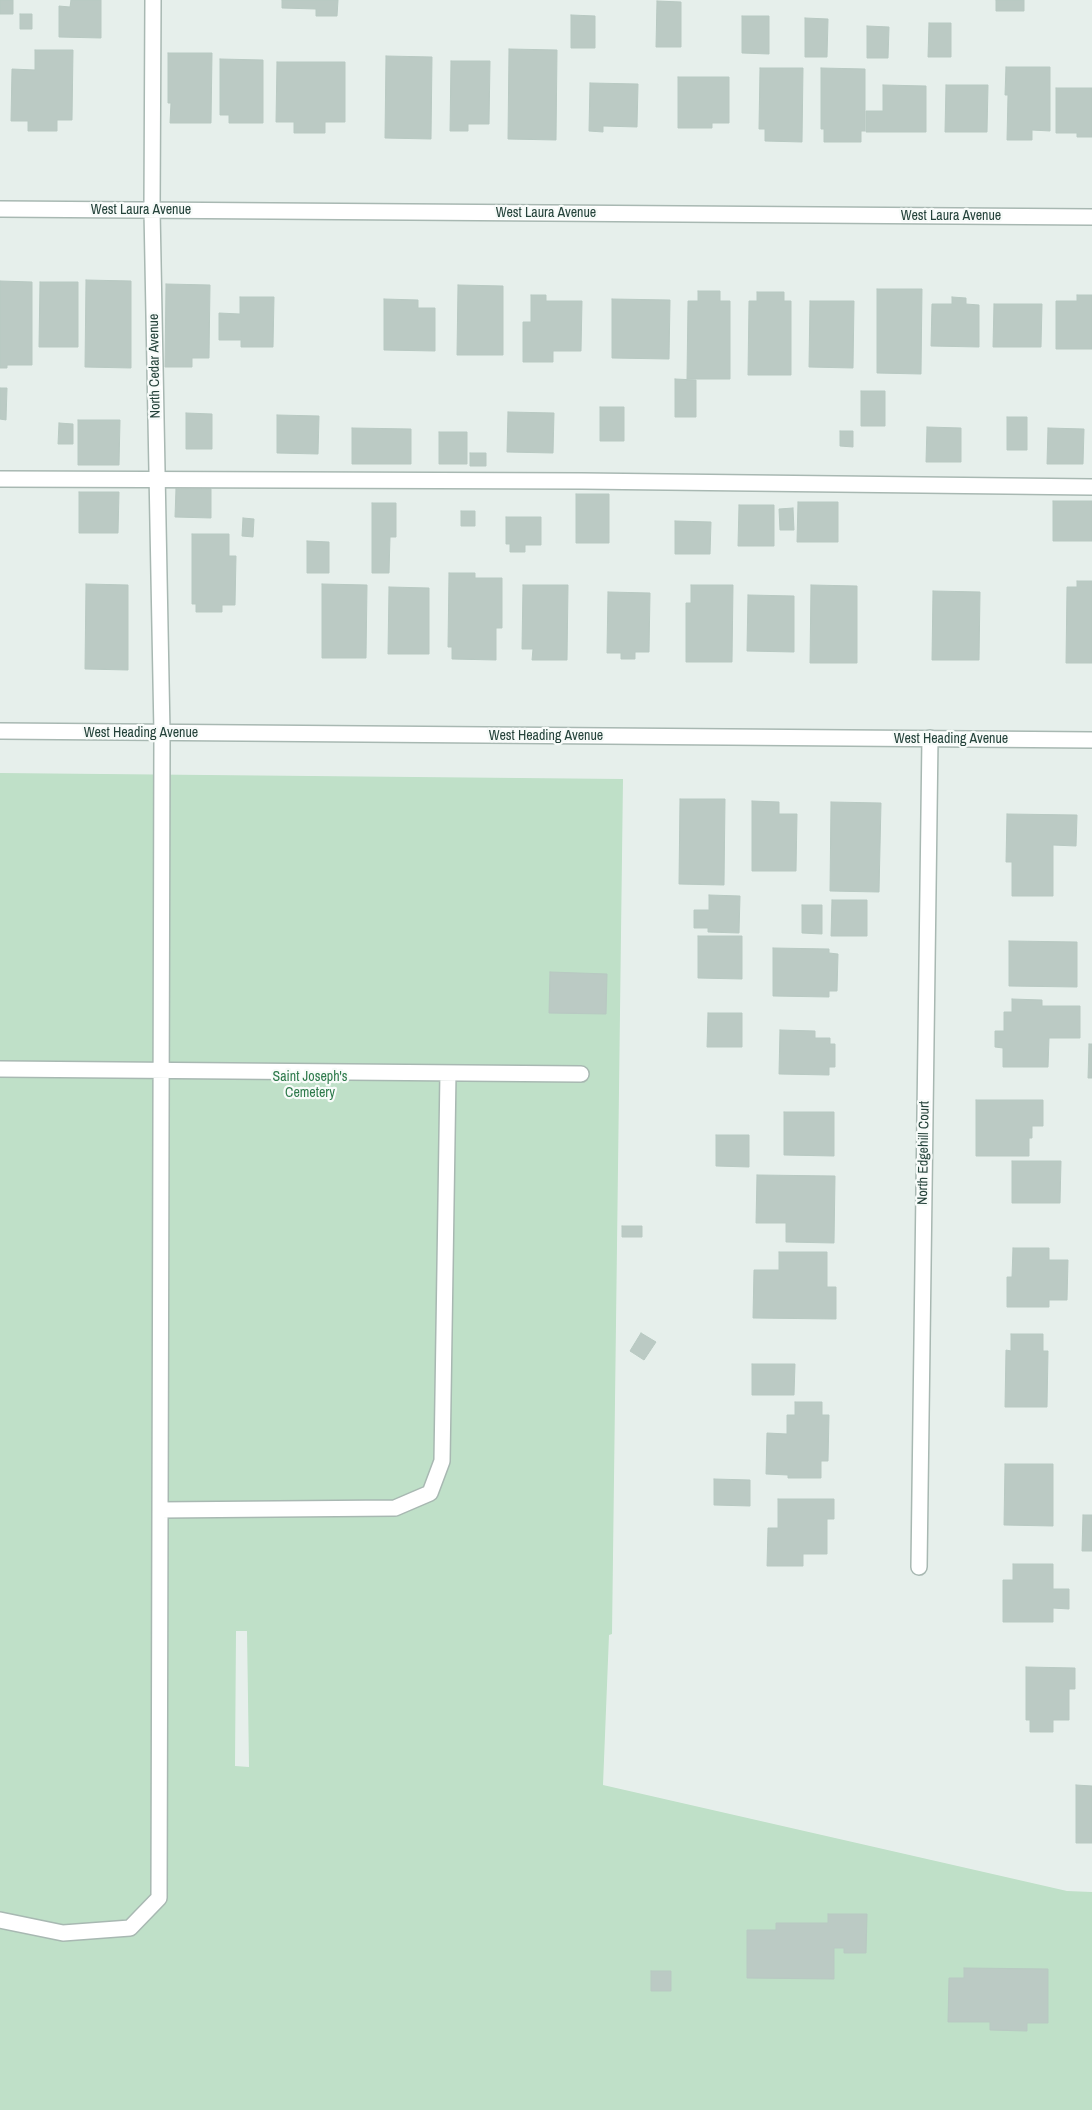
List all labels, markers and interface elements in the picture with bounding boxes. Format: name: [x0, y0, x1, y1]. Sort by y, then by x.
street label: West Laura Avenue: [91, 202, 191, 218]
street label: West Laura Avenue: [496, 205, 596, 221]
street label: West Laura Avenue: [901, 208, 1001, 224]
street label: North Cedar Avenue: [146, 314, 164, 418]
street label: West Heading Avenue: [84, 725, 198, 741]
street label: West Heading Avenue: [489, 728, 603, 744]
street label: West Heading Avenue: [894, 731, 1008, 747]
park label: Saint Joseph's Cemetery: [273, 1069, 347, 1102]
street label: North Edgehill Court: [915, 1101, 933, 1205]

